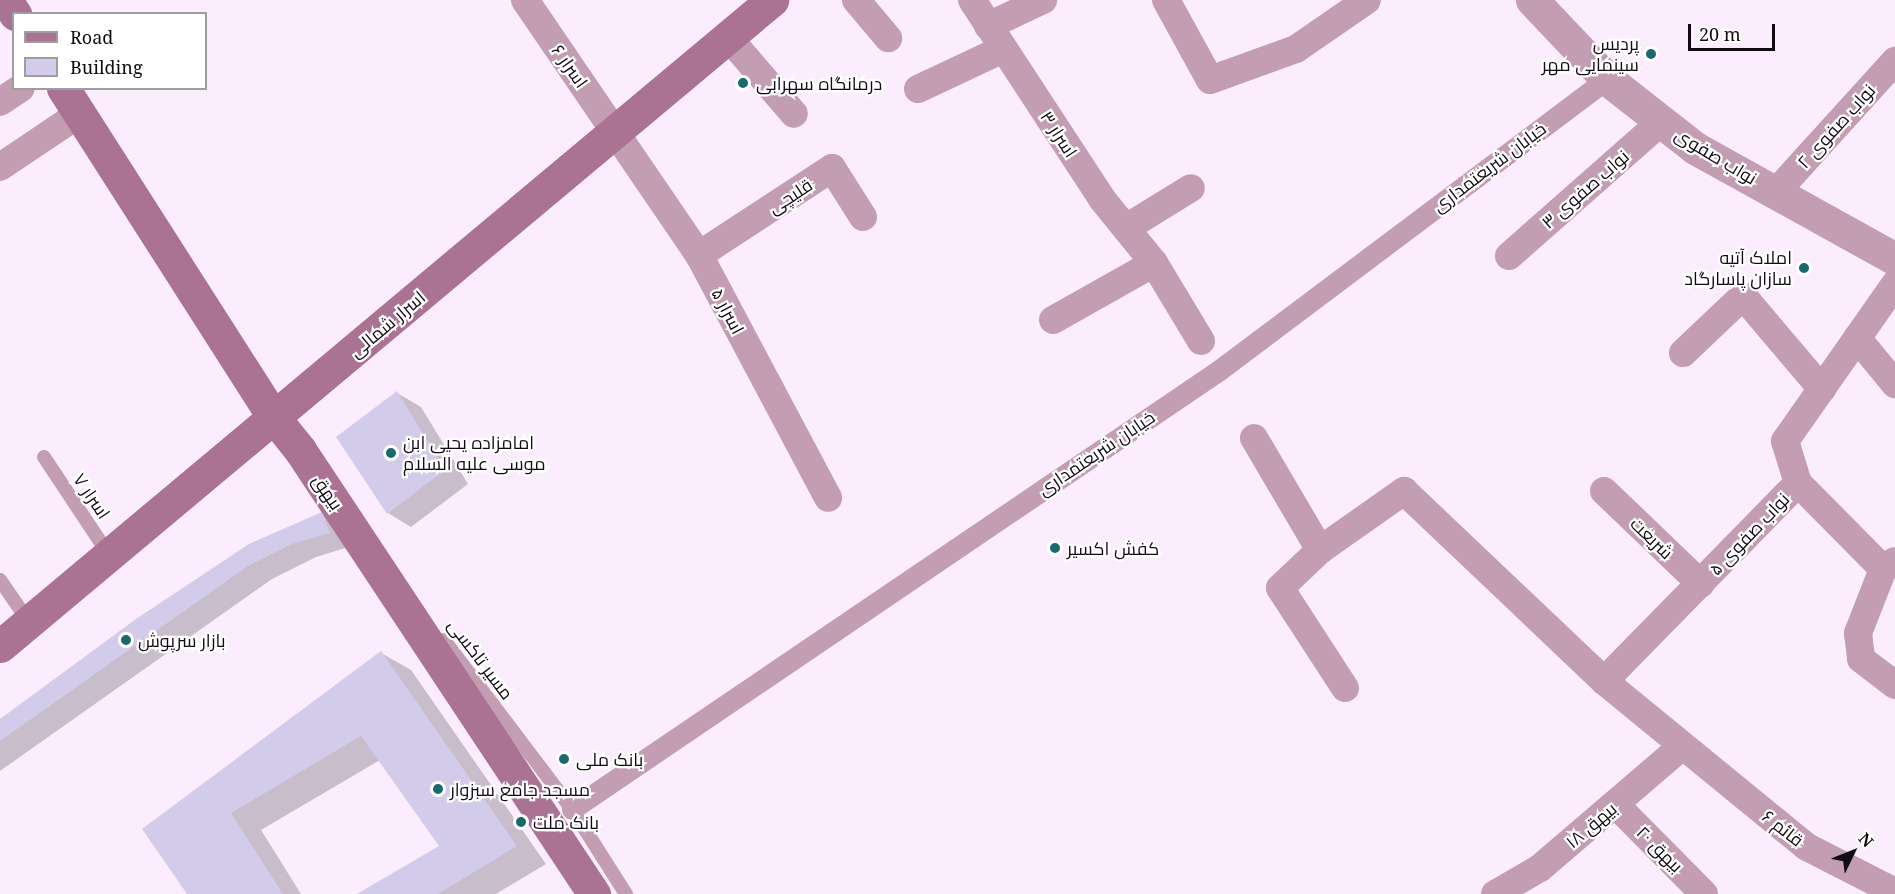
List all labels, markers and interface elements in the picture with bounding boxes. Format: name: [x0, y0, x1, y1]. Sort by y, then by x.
legend: [12, 12, 207, 90]
scale bar: [1691, 12, 1778, 50]
text: 20 m: [1699, 22, 1741, 46]
text: Road: [70, 25, 113, 49]
place label: پردیس سینمایی مهر: [1542, 33, 1639, 76]
street label: اسرار ۶: [547, 40, 593, 92]
marker: پردیس سینمایی مهر: [1644, 47, 1658, 61]
text: Building: [70, 55, 143, 79]
place label: درمانگاه سهرابی: [756, 72, 882, 94]
marker: درمانگاه سهرابی: [734, 74, 752, 92]
street label: نواب صفوی ۲: [1793, 79, 1879, 173]
street label: اسرار ۳: [1036, 107, 1082, 161]
street label: خیابان شریعتمداری: [1428, 117, 1550, 217]
street label: نواب صفوی: [1671, 123, 1761, 189]
street label: نواب صفوی ۳: [1537, 145, 1633, 233]
street label: قلیچی: [764, 174, 816, 218]
place label: املاک آتیه سازان پاسارگاد: [1684, 247, 1792, 290]
marker: املاک آتیه سازان پاسارگاد: [1797, 261, 1811, 275]
street label: اسرار ۵: [707, 284, 749, 338]
street label: اسرار شمالی: [345, 286, 429, 362]
street label: خیابان شریعتمداری: [1033, 406, 1159, 500]
place label: امامزاده یحیی ابن موسی علیه السلام: [403, 432, 546, 474]
marker: امامزاده یحیی ابن موسی علیه السلام: [384, 446, 398, 460]
street label: اسرار ۷: [69, 469, 115, 523]
street label: بیهق: [308, 470, 348, 514]
street label: نواب صفوی ۵: [1704, 488, 1794, 580]
street label: شریعت: [1626, 513, 1678, 563]
place label: کفش اکسیر: [1067, 537, 1159, 559]
marker: کفش اکسیر: [1048, 541, 1062, 555]
street label: مسیر تاکسی: [444, 614, 518, 704]
place label: بازار سرپوش: [138, 629, 226, 651]
marker: بازار سرپوش: [119, 633, 133, 647]
place label: بانک ملی: [576, 748, 643, 770]
marker: بانک ملی: [557, 752, 571, 766]
place label: مسجد جامع سبزوار: [450, 778, 590, 800]
marker: مسجد جامع سبزوار: [431, 782, 445, 796]
street label: بیهق ۱۸: [1561, 798, 1621, 852]
street label: قائم ۶: [1758, 805, 1808, 851]
place label: بانک ملت: [533, 811, 599, 833]
marker: بانک ملت: [514, 815, 528, 829]
street label: بیهق ۲۰: [1632, 821, 1688, 877]
north arrow: [1823, 822, 1883, 882]
text: N: [1854, 828, 1879, 852]

